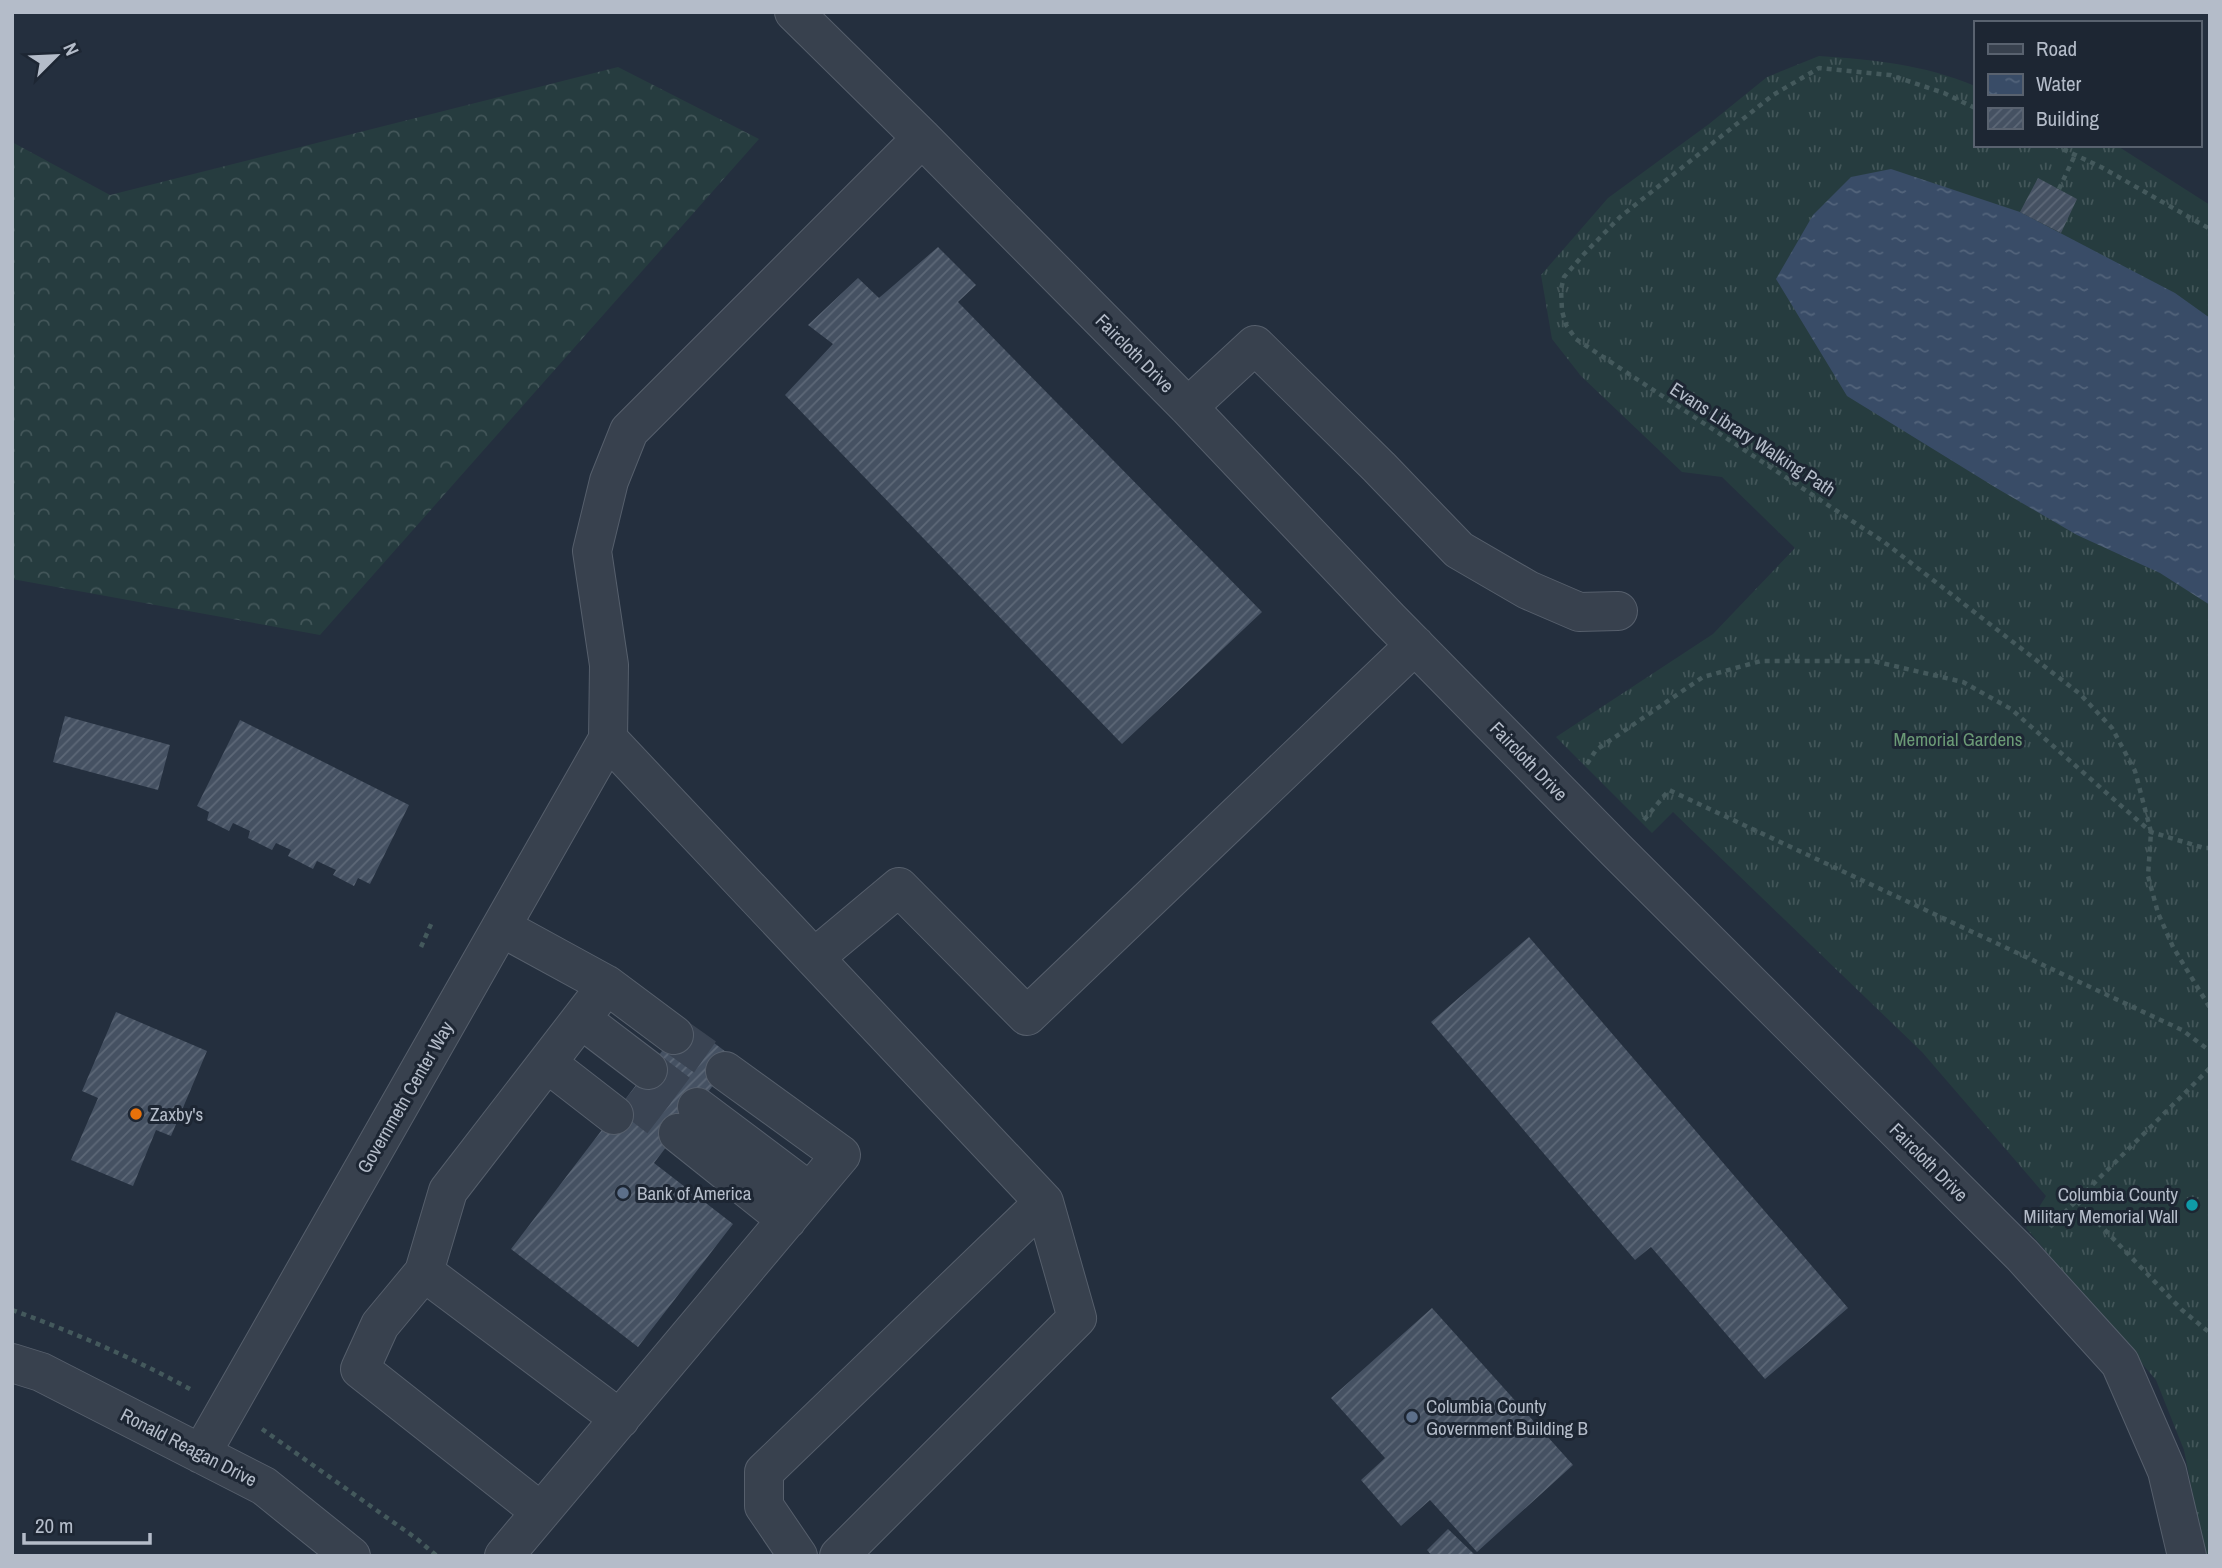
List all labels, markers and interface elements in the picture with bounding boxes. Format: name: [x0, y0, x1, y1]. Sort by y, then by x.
north arrow: [21, 21, 91, 91]
legend: [1974, 21, 2201, 147]
text: Road: [2036, 34, 2077, 63]
text: N: [57, 39, 86, 60]
text: Water: [2036, 69, 2082, 98]
text: Building: [2036, 104, 2100, 133]
street label: Faircloth Drive: [1090, 308, 1180, 398]
street label: Evans Library Walking Path: [1665, 376, 1841, 502]
street label: Faircloth Drive: [1484, 715, 1574, 807]
park label: Memorial Gardens: [1893, 726, 2023, 752]
street label: Governmetn Center Way: [351, 1016, 459, 1178]
place label: Zaxby's: [150, 1101, 203, 1127]
marker: Zaxby's: [128, 1106, 144, 1122]
street label: Faircloth Drive: [1884, 1117, 1974, 1207]
place label: Bank of America: [637, 1180, 752, 1206]
place label: Columbia County Military Memorial Wall: [2024, 1181, 2178, 1229]
marker: Bank of America: [615, 1185, 631, 1201]
marker: Columbia County Military Memorial Wall: [2184, 1197, 2200, 1213]
place label: Columbia County Government Building B: [1426, 1393, 1588, 1441]
street label: Ronald Reagan Drive: [116, 1401, 262, 1493]
marker: Columbia County Government Building B: [1404, 1409, 1420, 1425]
scale bar: [24, 1502, 150, 1546]
text: 20 m: [35, 1511, 73, 1540]

